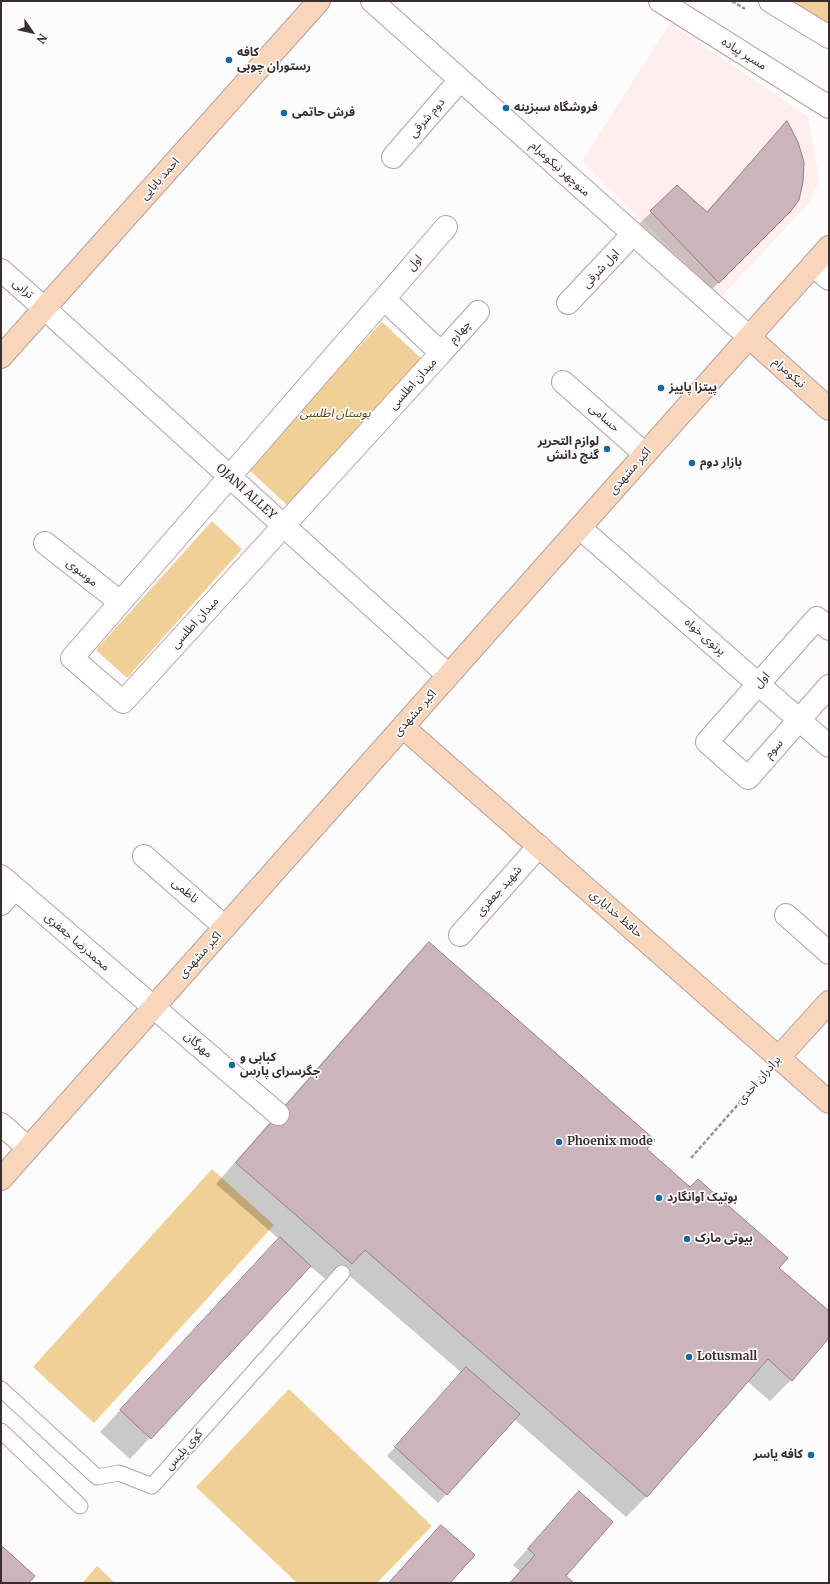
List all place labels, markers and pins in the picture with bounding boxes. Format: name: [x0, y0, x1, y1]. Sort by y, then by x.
place label: کافه رستوران چوبی: [237, 46, 311, 74]
marker: کافه رستوران چوبی: [224, 55, 234, 65]
place label: فروشگاه سبزینه: [514, 101, 598, 115]
marker: فروشگاه سبزینه: [501, 103, 511, 113]
place label: فرش حاتمی: [292, 106, 355, 120]
marker: فرش حاتمی: [279, 108, 289, 118]
place label: پیتزا پاییز: [669, 381, 717, 395]
marker: پیتزا پاییز: [656, 383, 666, 393]
place label: لوازم التحریر گنج دانش: [538, 435, 599, 463]
marker: لوازم التحریر گنج دانش: [602, 444, 612, 454]
place label: بازار دوم: [700, 456, 742, 470]
marker: بازار دوم: [687, 458, 697, 468]
place label: کبابی و جگرسرای پارس: [240, 1051, 320, 1079]
marker: کبابی و جگرسرای پارس: [227, 1060, 237, 1070]
place label: Phoenix mode: [567, 1135, 653, 1149]
marker: Phoenix mode: [554, 1137, 564, 1147]
place label: بوتیک آوانگارد: [667, 1191, 738, 1205]
marker: بوتیک آوانگارد: [654, 1193, 664, 1203]
place label: بیوتی مارک: [695, 1232, 753, 1246]
marker: بیوتی مارک: [682, 1234, 692, 1244]
place label: Lotusmall: [697, 1350, 757, 1364]
marker: Lotusmall: [684, 1352, 694, 1362]
place label: کافه یاسر: [753, 1448, 803, 1462]
marker: کافه یاسر: [806, 1450, 816, 1460]

